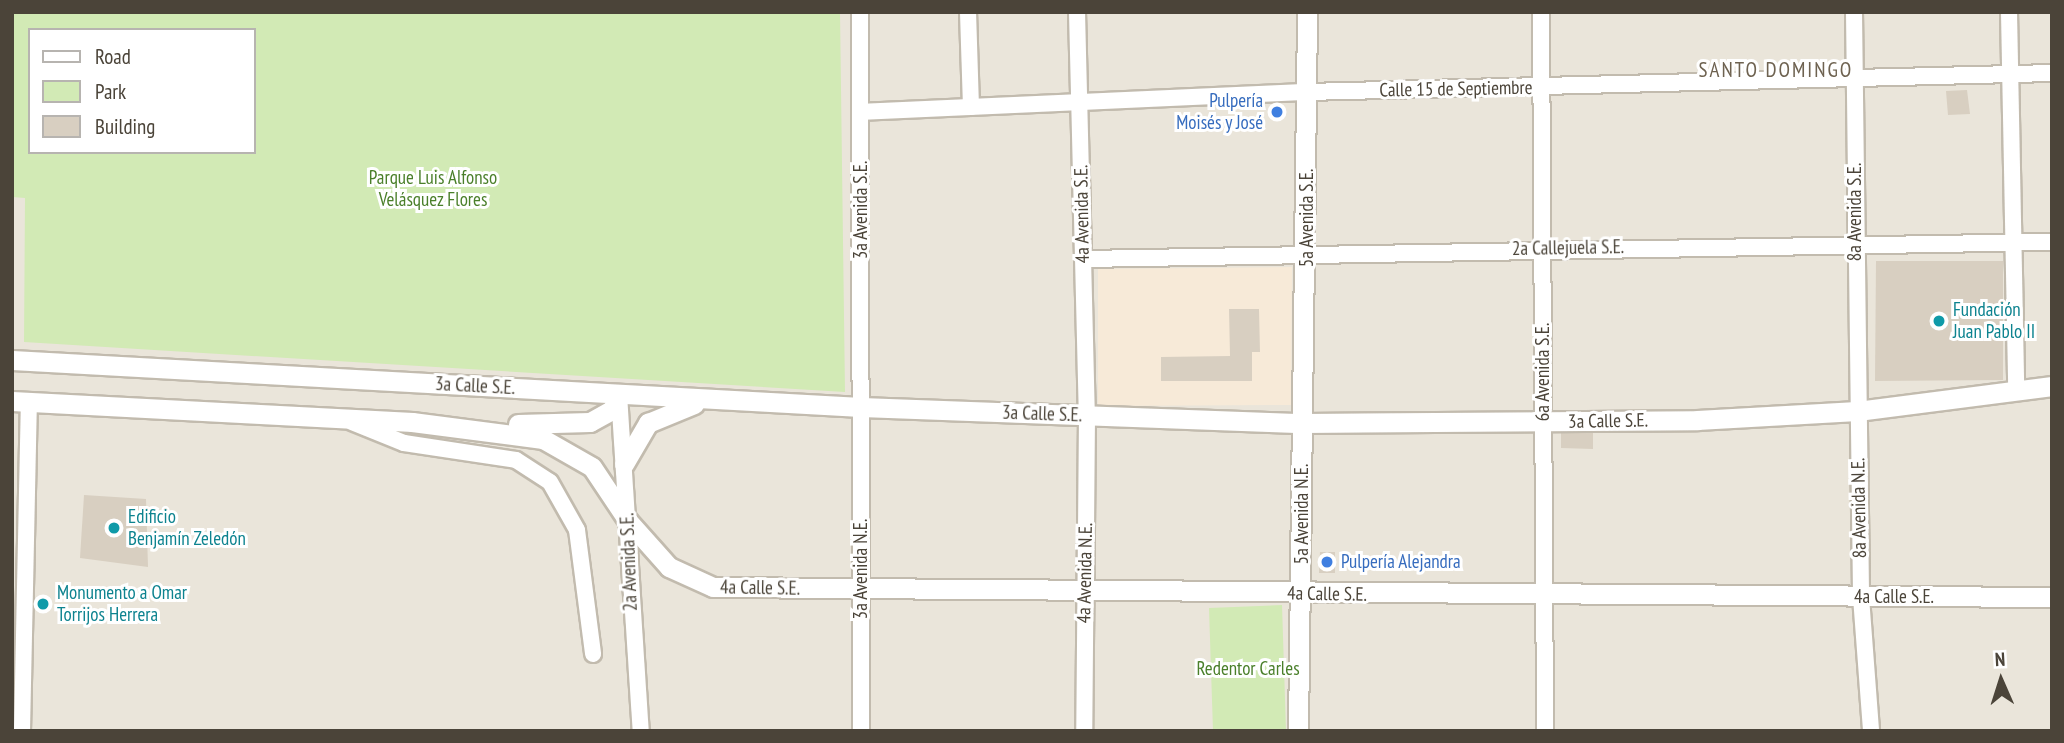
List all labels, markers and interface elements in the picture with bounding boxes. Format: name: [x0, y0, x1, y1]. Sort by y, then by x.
legend: [28, 28, 256, 154]
text: Road: [95, 43, 131, 70]
district label: SANTO DOMINGO: [1700, 57, 1852, 83]
street label: Calle 15 de Septiembre: [1379, 76, 1533, 102]
text: Park: [95, 78, 126, 105]
place label: Pulpería Moisés y José: [1176, 90, 1263, 134]
marker: Pulpería Moisés y José: [1269, 104, 1285, 120]
text: Building: [95, 113, 155, 140]
street label: 3a Avenida S.E.: [850, 160, 872, 260]
street label: 8a Avenida S.E.: [1844, 162, 1866, 262]
street label: 4a Avenida S.E.: [1070, 164, 1094, 264]
park label: Parque Luis Alfonso Velásquez Flores: [369, 167, 497, 211]
street label: 5a Avenida S.E.: [1296, 168, 1318, 268]
street label: 2a Callejuela S.E.: [1512, 236, 1624, 260]
place label: Fundación Juan Pablo II: [1953, 299, 2035, 343]
marker: Fundación Juan Pablo II: [1931, 313, 1947, 329]
street label: 6a Avenida S.E.: [1532, 322, 1554, 422]
street label: 3a Calle S.E.: [434, 373, 516, 399]
street label: 3a Calle S.E.: [1002, 401, 1082, 427]
street label: 3a Calle S.E.: [1568, 409, 1648, 433]
street label: 8a Avenida N.E.: [1847, 457, 1871, 559]
street label: 5a Avenida N.E.: [1291, 463, 1313, 565]
place label: Edificio Benjamín Zeledón: [128, 506, 246, 550]
street label: 2a Avenida S.E.: [616, 512, 642, 612]
street label: 3a Avenida N.E.: [850, 518, 872, 620]
marker: Edificio Benjamín Zeledón: [106, 520, 122, 536]
street label: 4a Avenida N.E.: [1073, 522, 1097, 624]
place label: Pulpería Alejandra: [1341, 551, 1461, 573]
marker: Pulpería Alejandra: [1319, 554, 1335, 570]
street label: 4a Calle S.E.: [720, 576, 800, 600]
place label: Monumento a Omar Torrijos Herrera: [57, 582, 187, 626]
street label: 4a Calle S.E.: [1287, 582, 1367, 606]
street label: 4a Calle S.E.: [1854, 586, 1934, 608]
marker: Monumento a Omar Torrijos Herrera: [35, 596, 51, 612]
north arrow: [1966, 645, 2036, 715]
text: N: [1994, 647, 2006, 671]
park label: Redentor Carles: [1196, 658, 1300, 680]

